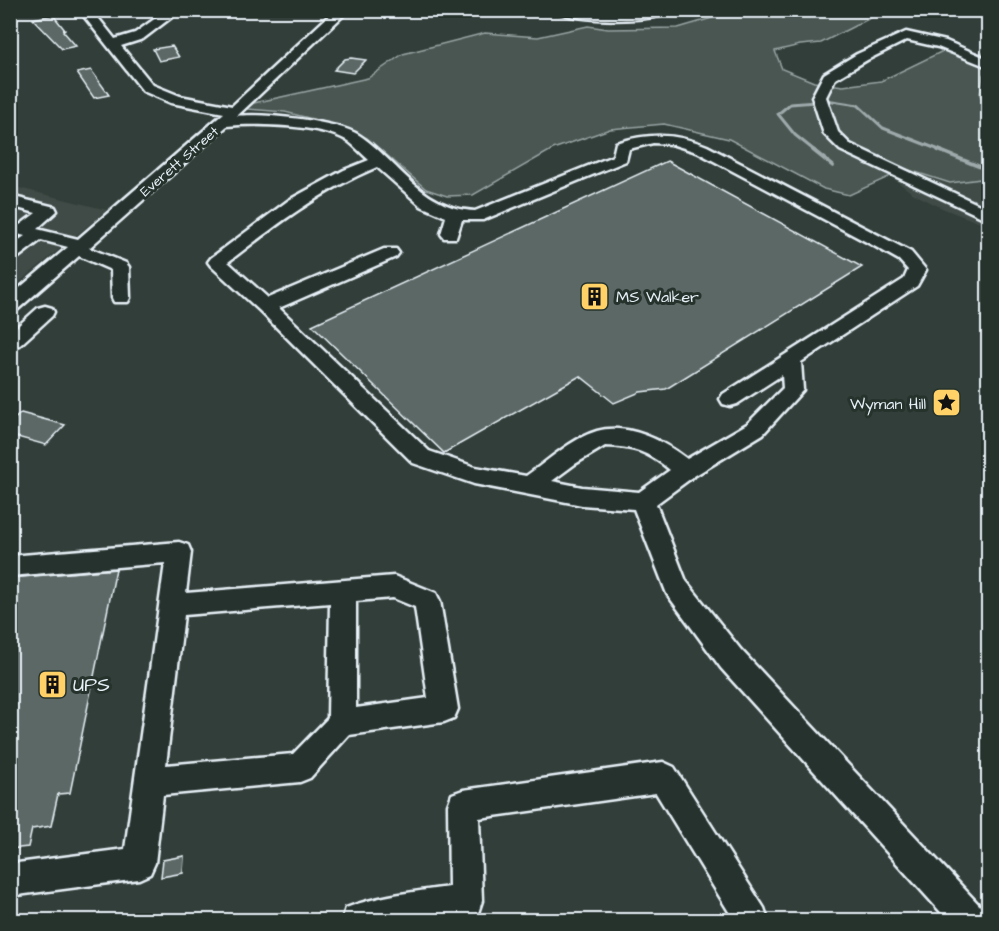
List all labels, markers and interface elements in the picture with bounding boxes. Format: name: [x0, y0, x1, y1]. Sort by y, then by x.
street label: Everett Street: [136, 122, 224, 202]
building icon: MS Walker: [579, 280, 611, 312]
place label: MS Walker: [616, 286, 699, 308]
place icon: Wyman Hill: [931, 387, 963, 419]
place label: Wyman Hill: [850, 393, 926, 416]
building icon: UPS: [36, 668, 68, 700]
place label: UPS: [73, 671, 110, 699]

